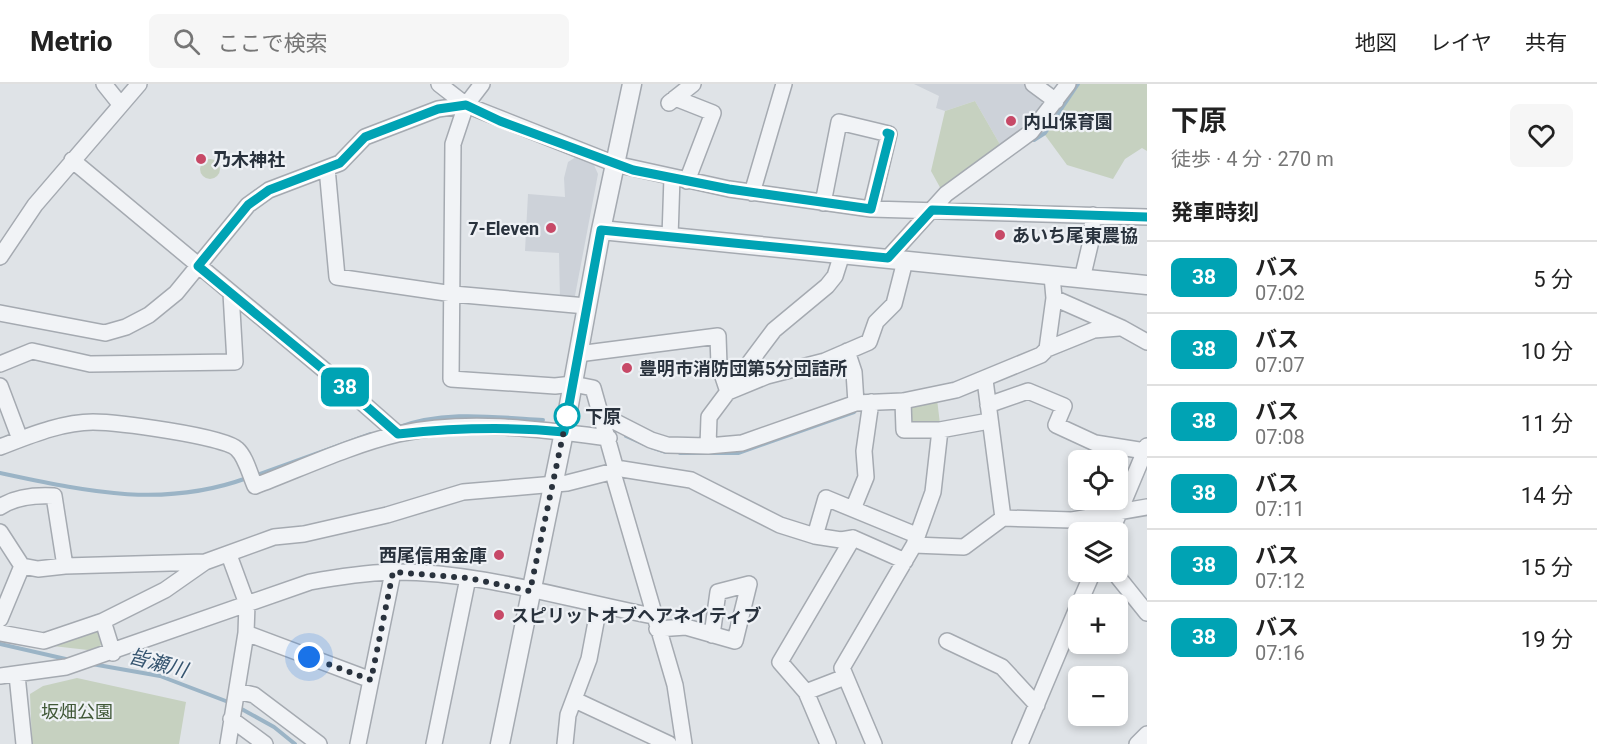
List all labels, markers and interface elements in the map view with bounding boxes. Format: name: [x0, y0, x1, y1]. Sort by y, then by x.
search box: [149, 14, 569, 68]
text: Metrio: [30, 25, 113, 58]
icon: search: [170, 25, 203, 58]
text: ここで検索: [218, 31, 328, 56]
text: 地図: [1355, 31, 1397, 55]
text: レイヤ: [1430, 31, 1492, 55]
text: 共有: [1525, 31, 1567, 55]
text: 下原: [1171, 104, 1227, 137]
button: heart: [1510, 104, 1573, 167]
place label: 内山保育園: [1023, 111, 1113, 132]
marker: 内山保育園: [1004, 114, 1018, 128]
text: 徒歩 · 4 分 · 270 m: [1171, 147, 1334, 171]
place label: 乃木神社: [213, 149, 285, 170]
marker: 乃木神社: [194, 152, 208, 166]
text: 発車時刻: [1171, 200, 1259, 225]
place label: 7-Eleven: [468, 218, 539, 239]
marker: 7-Eleven: [544, 221, 558, 235]
place label: あいち尾東農協: [1012, 225, 1138, 246]
marker: あいち尾東農協: [993, 228, 1007, 242]
text: バス: [1255, 255, 1299, 280]
text: 38: [1192, 265, 1216, 289]
text: 5 分: [1533, 267, 1573, 292]
text: 07:02: [1255, 281, 1305, 305]
text: バス: [1255, 327, 1299, 352]
text: 38: [1192, 337, 1216, 361]
text: 10 分: [1521, 339, 1573, 364]
text: 07:07: [1255, 353, 1305, 377]
place label: 豊明市消防団第5分団詰所: [639, 358, 847, 379]
marker: 豊明市消防団第5分団詰所: [620, 361, 634, 375]
line badge: 38: [318, 368, 372, 406]
text: 38: [333, 375, 357, 399]
text: バス: [1255, 399, 1299, 424]
marker: 下原: [554, 403, 580, 429]
place label: 下原: [585, 406, 621, 427]
text: 38: [1192, 409, 1216, 433]
text: 11 分: [1521, 411, 1573, 436]
text: 07:08: [1255, 425, 1305, 449]
map controls: [1068, 450, 1128, 726]
button: locate: [1068, 450, 1128, 510]
text: バス: [1255, 471, 1299, 496]
text: 38: [1192, 481, 1216, 505]
text: 14 分: [1521, 483, 1573, 508]
text: 07:11: [1255, 497, 1305, 521]
button: layers: [1068, 522, 1128, 582]
text: バス: [1255, 543, 1299, 568]
place label: 西尾信用金庫: [379, 545, 487, 566]
marker: 西尾信用金庫: [492, 548, 506, 562]
text: 38: [1192, 553, 1216, 577]
text: 15 分: [1521, 555, 1573, 580]
text: 07:12: [1255, 569, 1305, 593]
button: +: [1068, 594, 1128, 654]
place label: スピリットオブヘアネイティブ: [511, 605, 762, 626]
marker: スピリットオブヘアネイティブ: [492, 608, 506, 622]
text: バス: [1255, 615, 1299, 640]
text: 38: [1192, 625, 1216, 649]
text: 19 分: [1521, 627, 1573, 652]
text: 07:16: [1255, 641, 1305, 665]
your location: [294, 642, 324, 672]
water label: 皆瀬川: [126, 644, 192, 683]
button: −: [1068, 666, 1128, 726]
park label: 坂畑公園: [41, 701, 113, 722]

